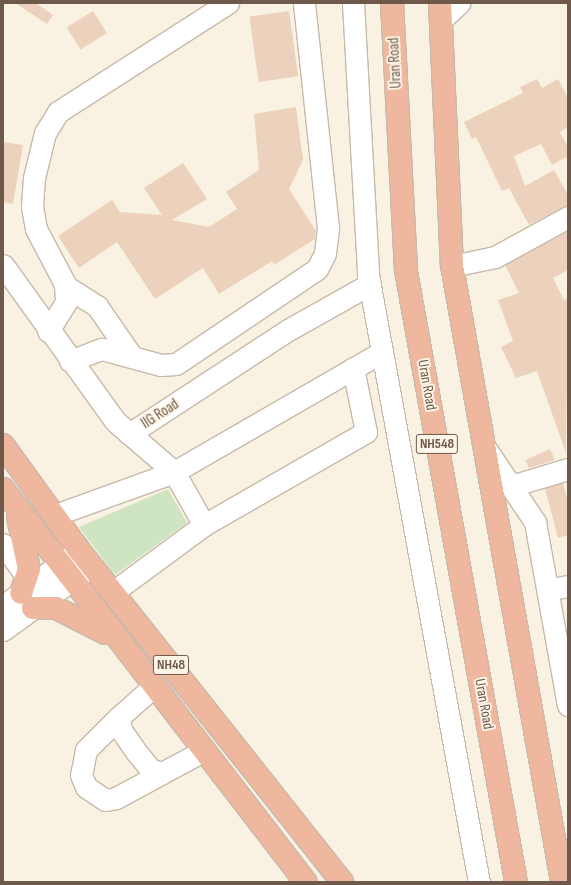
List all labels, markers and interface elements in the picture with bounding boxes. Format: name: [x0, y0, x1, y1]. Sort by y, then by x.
street label: Uran Road: [385, 37, 405, 89]
street label: Uran Road: [414, 358, 440, 412]
street label: IIG Road: [138, 395, 182, 433]
road number: NH548: [415, 432, 459, 456]
road number: NH48: [152, 653, 190, 677]
street label: Uran Road: [471, 677, 497, 731]

